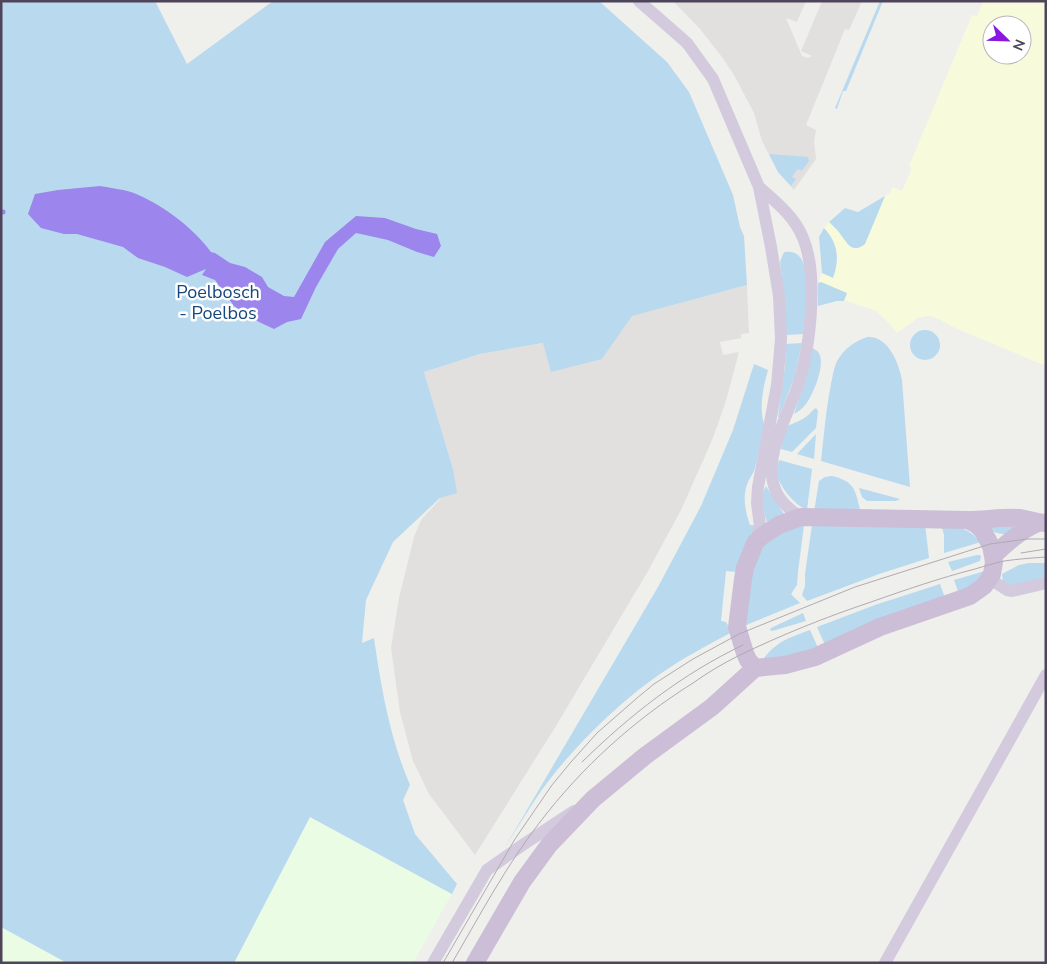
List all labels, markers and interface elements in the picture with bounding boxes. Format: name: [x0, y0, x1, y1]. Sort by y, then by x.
north arrow: [982, 15, 1032, 65]
text: N: [1008, 36, 1029, 53]
park label: Poelbosch - Poelbos: [176, 280, 260, 325]

